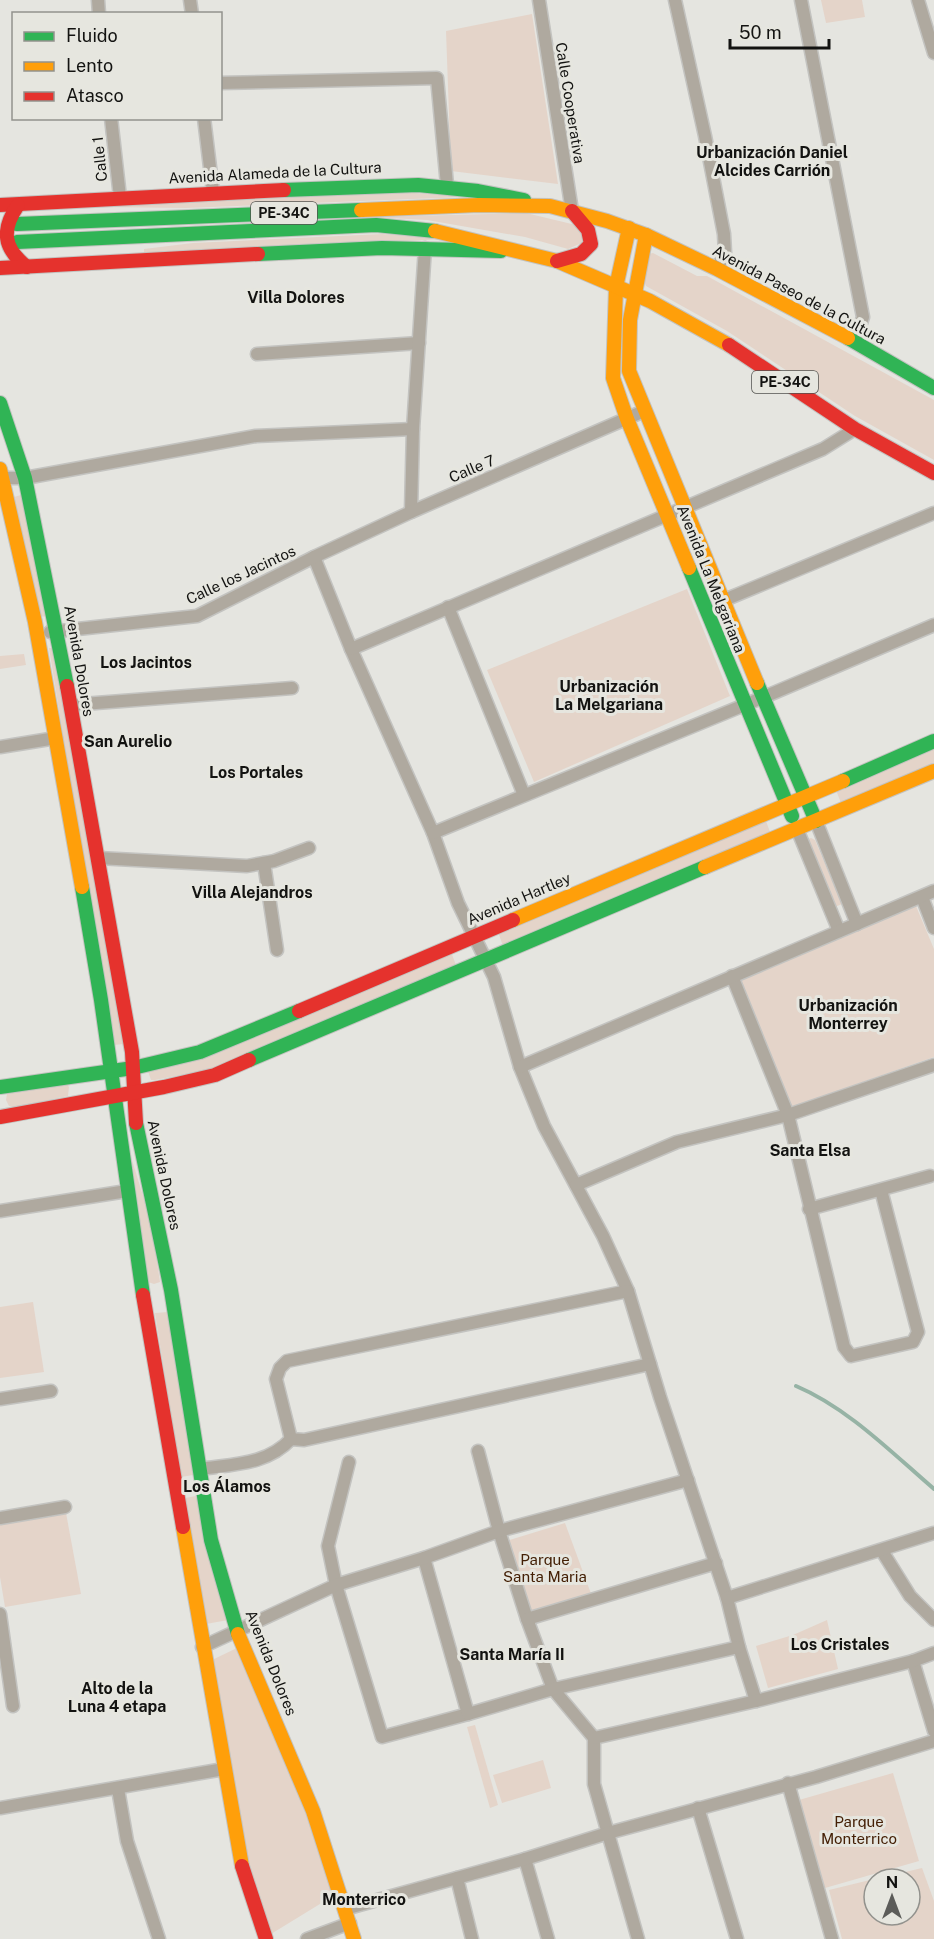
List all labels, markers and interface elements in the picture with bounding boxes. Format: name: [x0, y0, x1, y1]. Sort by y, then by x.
legend: [12, 12, 222, 120]
scale bar: [730, 12, 829, 50]
text: 50 m: [739, 22, 782, 43]
text: Fluido: [66, 25, 118, 46]
street label: Calle Cooperativa: [553, 41, 588, 165]
text: Lento: [66, 55, 113, 76]
text: Atasco: [66, 85, 124, 106]
street label: Calle 1: [89, 136, 110, 182]
district label: Urbanización Daniel Alcides Carrión: [696, 143, 848, 180]
street label: Avenida Alameda de la Cultura: [168, 158, 382, 187]
road number: PE-34C: [251, 202, 317, 224]
street label: Avenida Paseo de la Cultura: [710, 242, 889, 347]
district label: Villa Dolores: [247, 288, 345, 307]
road number: PE-34C: [752, 371, 818, 393]
street label: Calle 7: [446, 451, 497, 486]
street label: Avenida La Melgariana: [674, 502, 749, 655]
street label: Calle los Jacintos: [183, 542, 298, 607]
street label: Avenida Dolores: [61, 604, 98, 718]
district label: Los Jacintos: [100, 653, 192, 672]
district label: Urbanización La Melgariana: [555, 677, 663, 714]
district label: San Aurelio: [84, 732, 172, 751]
district label: Los Portales: [209, 763, 303, 782]
street label: Avenida Hartley: [465, 869, 573, 928]
district label: Villa Alejandros: [191, 883, 313, 902]
district label: Urbanización Monterrey: [798, 996, 898, 1033]
street label: Avenida Dolores: [145, 1118, 184, 1232]
district label: Santa Elsa: [769, 1141, 851, 1160]
district label: Los Álamos: [183, 1476, 271, 1496]
park label: Parque Santa Maria: [503, 1551, 587, 1585]
street label: Avenida Dolores: [243, 1608, 300, 1718]
district label: Los Cristales: [790, 1635, 890, 1654]
district label: Santa María II: [459, 1645, 565, 1664]
district label: Alto de la Luna 4 etapa: [68, 1679, 166, 1716]
park label: Parque Monterrico: [821, 1813, 897, 1847]
north arrow: [862, 1867, 922, 1927]
text: N: [886, 1873, 898, 1892]
district label: Monterrico: [322, 1890, 406, 1909]

